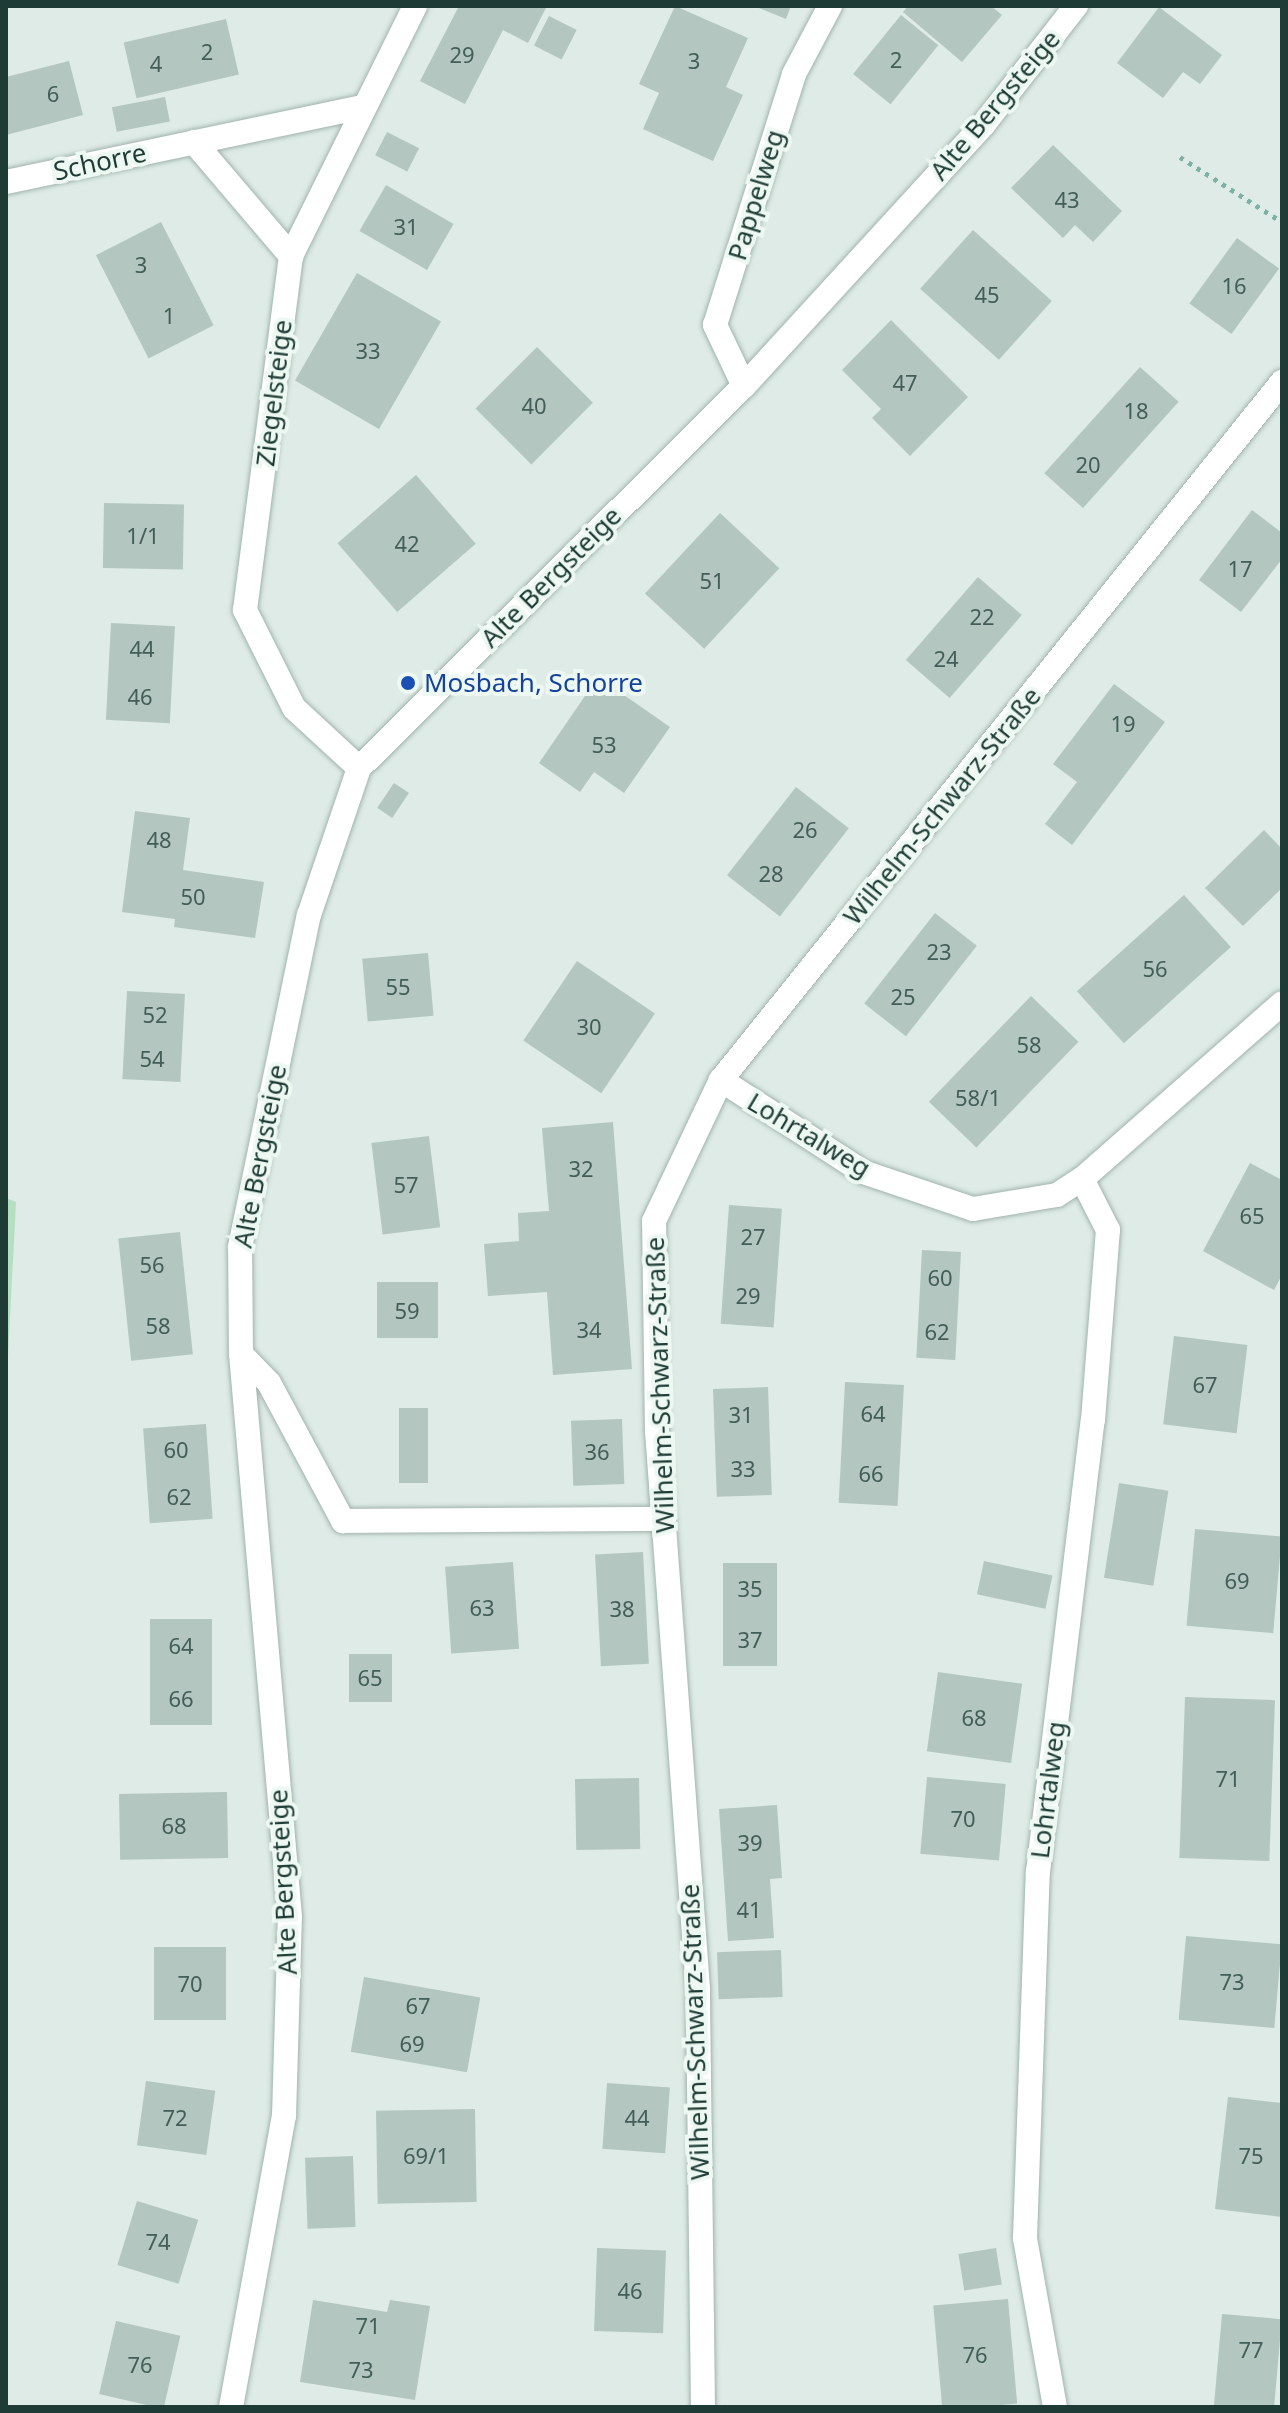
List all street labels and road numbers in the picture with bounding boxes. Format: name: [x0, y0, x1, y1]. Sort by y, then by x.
street label: Alte Bergsteige: [923, 24, 1067, 186]
street label: Pappelweg: [721, 126, 791, 264]
street label: Schorre: [51, 137, 149, 187]
street label: Ziegelsteige: [250, 318, 298, 468]
street label: Alte Bergsteige: [474, 500, 628, 654]
street label: Wilhelm-Schwarz-Straße: [837, 681, 1047, 931]
street label: Alte Bergsteige: [227, 1062, 293, 1250]
street label: Lohrtalweg: [742, 1086, 876, 1184]
street label: Wilhelm-Schwarz-Straße: [639, 1236, 681, 1534]
street label: Lohrtalweg: [1024, 1720, 1072, 1860]
street label: Alte Bergsteige: [263, 1788, 303, 1976]
street label: Wilhelm-Schwarz-Straße: [674, 1883, 716, 2181]

